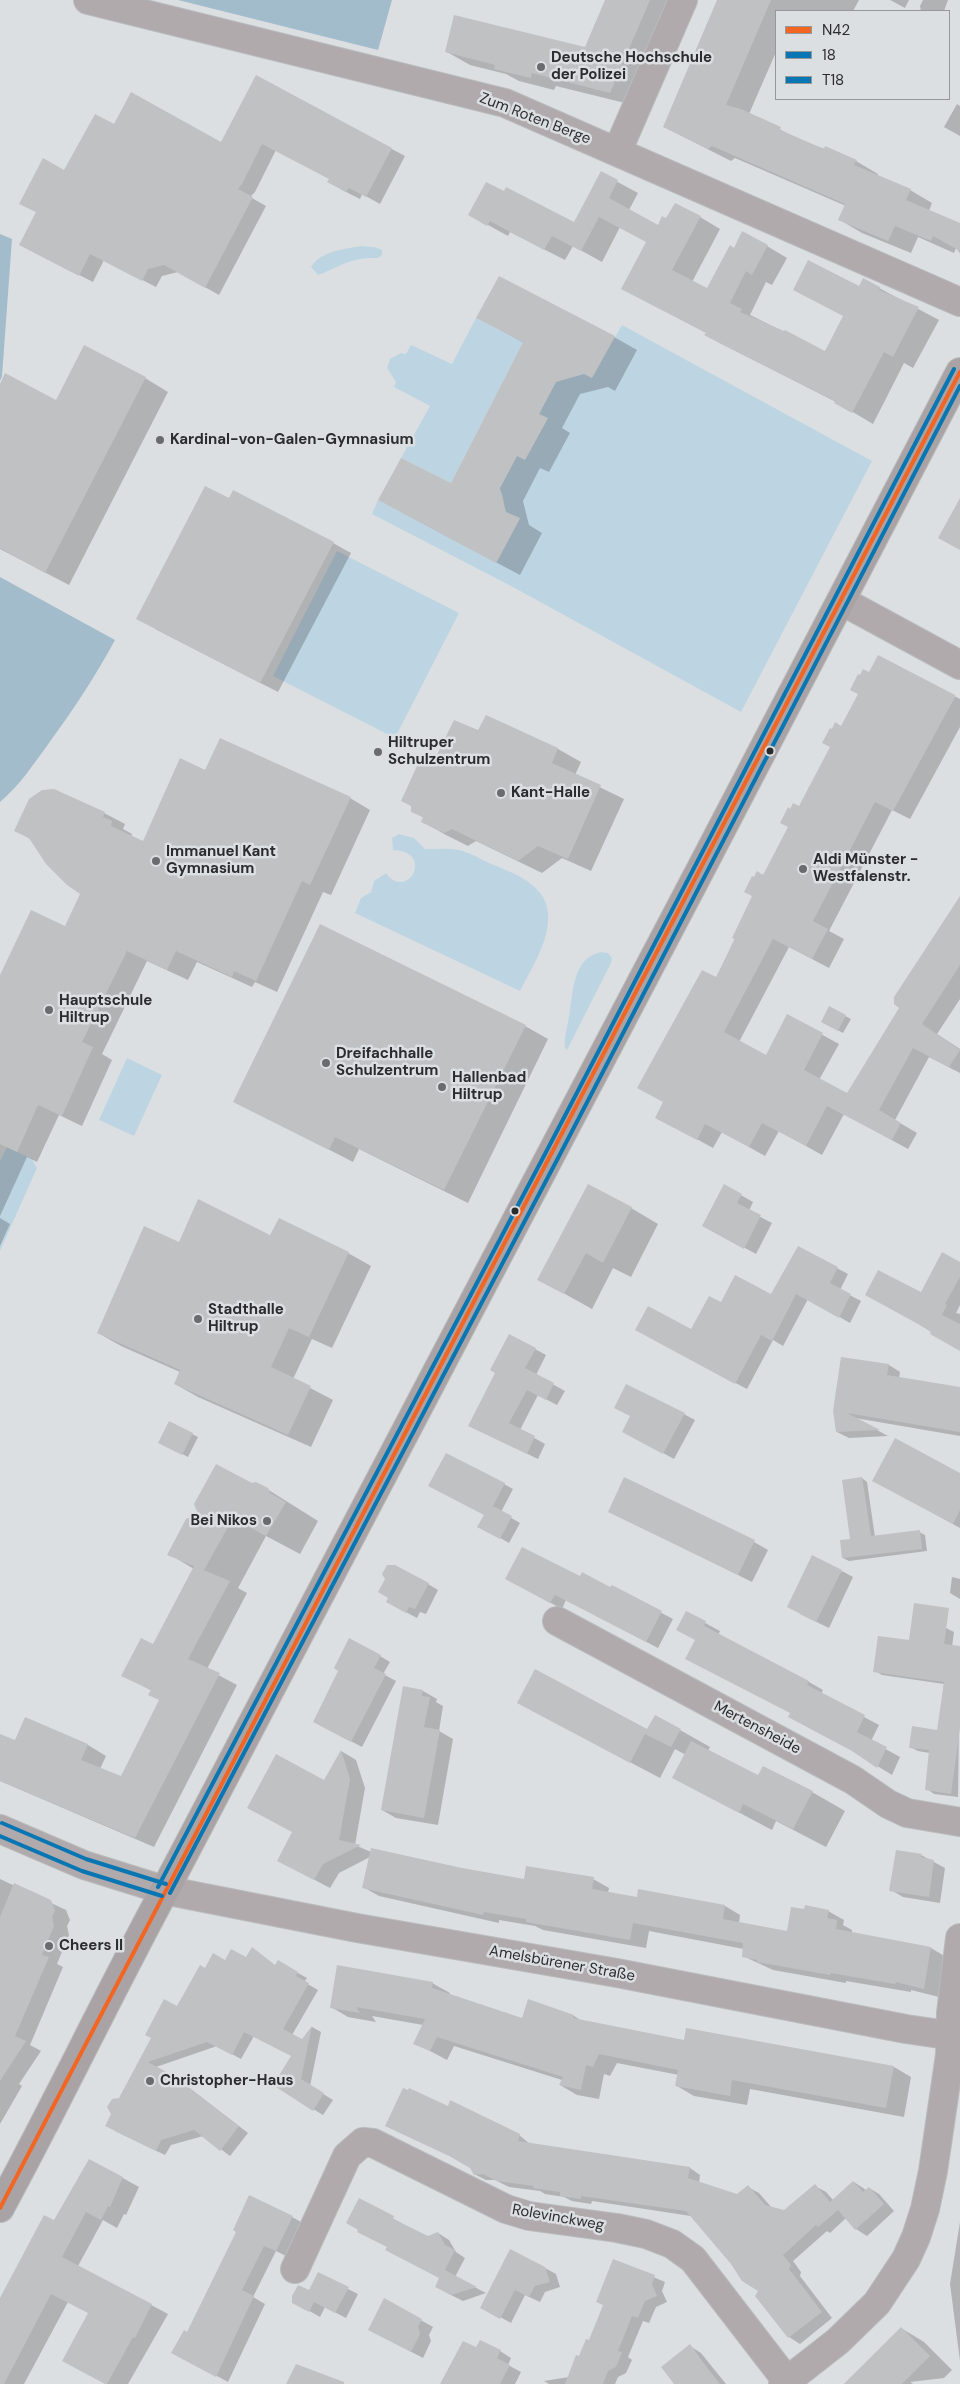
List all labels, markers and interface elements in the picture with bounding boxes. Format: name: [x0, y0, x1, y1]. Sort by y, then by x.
legend: [775, 10, 950, 100]
text: N42: [822, 20, 850, 40]
text: 18: [822, 45, 836, 65]
place label: Deutsche Hochschule der Polizei: [551, 49, 712, 84]
marker: Deutsche Hochschule der Polizei: [535, 61, 547, 73]
text: T18: [822, 70, 844, 90]
street label: Zum Roten Berge: [477, 90, 593, 148]
place label: Kardinal-von-Galen-Gymnasium: [170, 431, 414, 449]
marker: Kardinal-von-Galen-Gymnasium: [154, 434, 166, 446]
place label: Hiltruper Schulzentrum: [388, 734, 490, 769]
marker: Hiltruper Schulzentrum: [372, 746, 384, 758]
unlabelled marker: [765, 746, 775, 756]
place label: Kant-Halle: [511, 784, 590, 802]
marker: Kant-Halle: [495, 787, 507, 799]
place label: Immanuel Kant Gymnasium: [166, 843, 276, 878]
place label: Aldi Münster - Westfalenstr.: [813, 851, 918, 886]
marker: Immanuel Kant Gymnasium: [150, 855, 162, 867]
marker: Aldi Münster - Westfalenstr.: [797, 863, 809, 875]
place label: Hauptschule Hiltrup: [59, 992, 152, 1027]
marker: Hauptschule Hiltrup: [43, 1004, 55, 1016]
place label: Dreifachhalle Schulzentrum: [336, 1045, 438, 1080]
marker: Dreifachhalle Schulzentrum: [320, 1057, 332, 1069]
place label: Hallenbad Hiltrup: [452, 1069, 526, 1104]
marker: Hallenbad Hiltrup: [436, 1081, 448, 1093]
unlabelled marker: [510, 1206, 520, 1216]
place label: Stadthalle Hiltrup: [208, 1301, 284, 1336]
marker: Stadthalle Hiltrup: [192, 1313, 204, 1325]
place label: Bei Nikos: [191, 1512, 257, 1530]
marker: Bei Nikos: [261, 1515, 273, 1527]
street label: Mertensheide: [711, 1698, 803, 1758]
place label: Cheers II: [59, 1937, 123, 1955]
marker: Cheers II: [43, 1940, 55, 1952]
street label: Amelsbürener Straße: [488, 1942, 636, 1986]
place label: Christopher-Haus: [160, 2072, 293, 2090]
marker: Christopher-Haus: [144, 2075, 156, 2087]
street label: Rolevinckweg: [511, 2201, 605, 2235]

